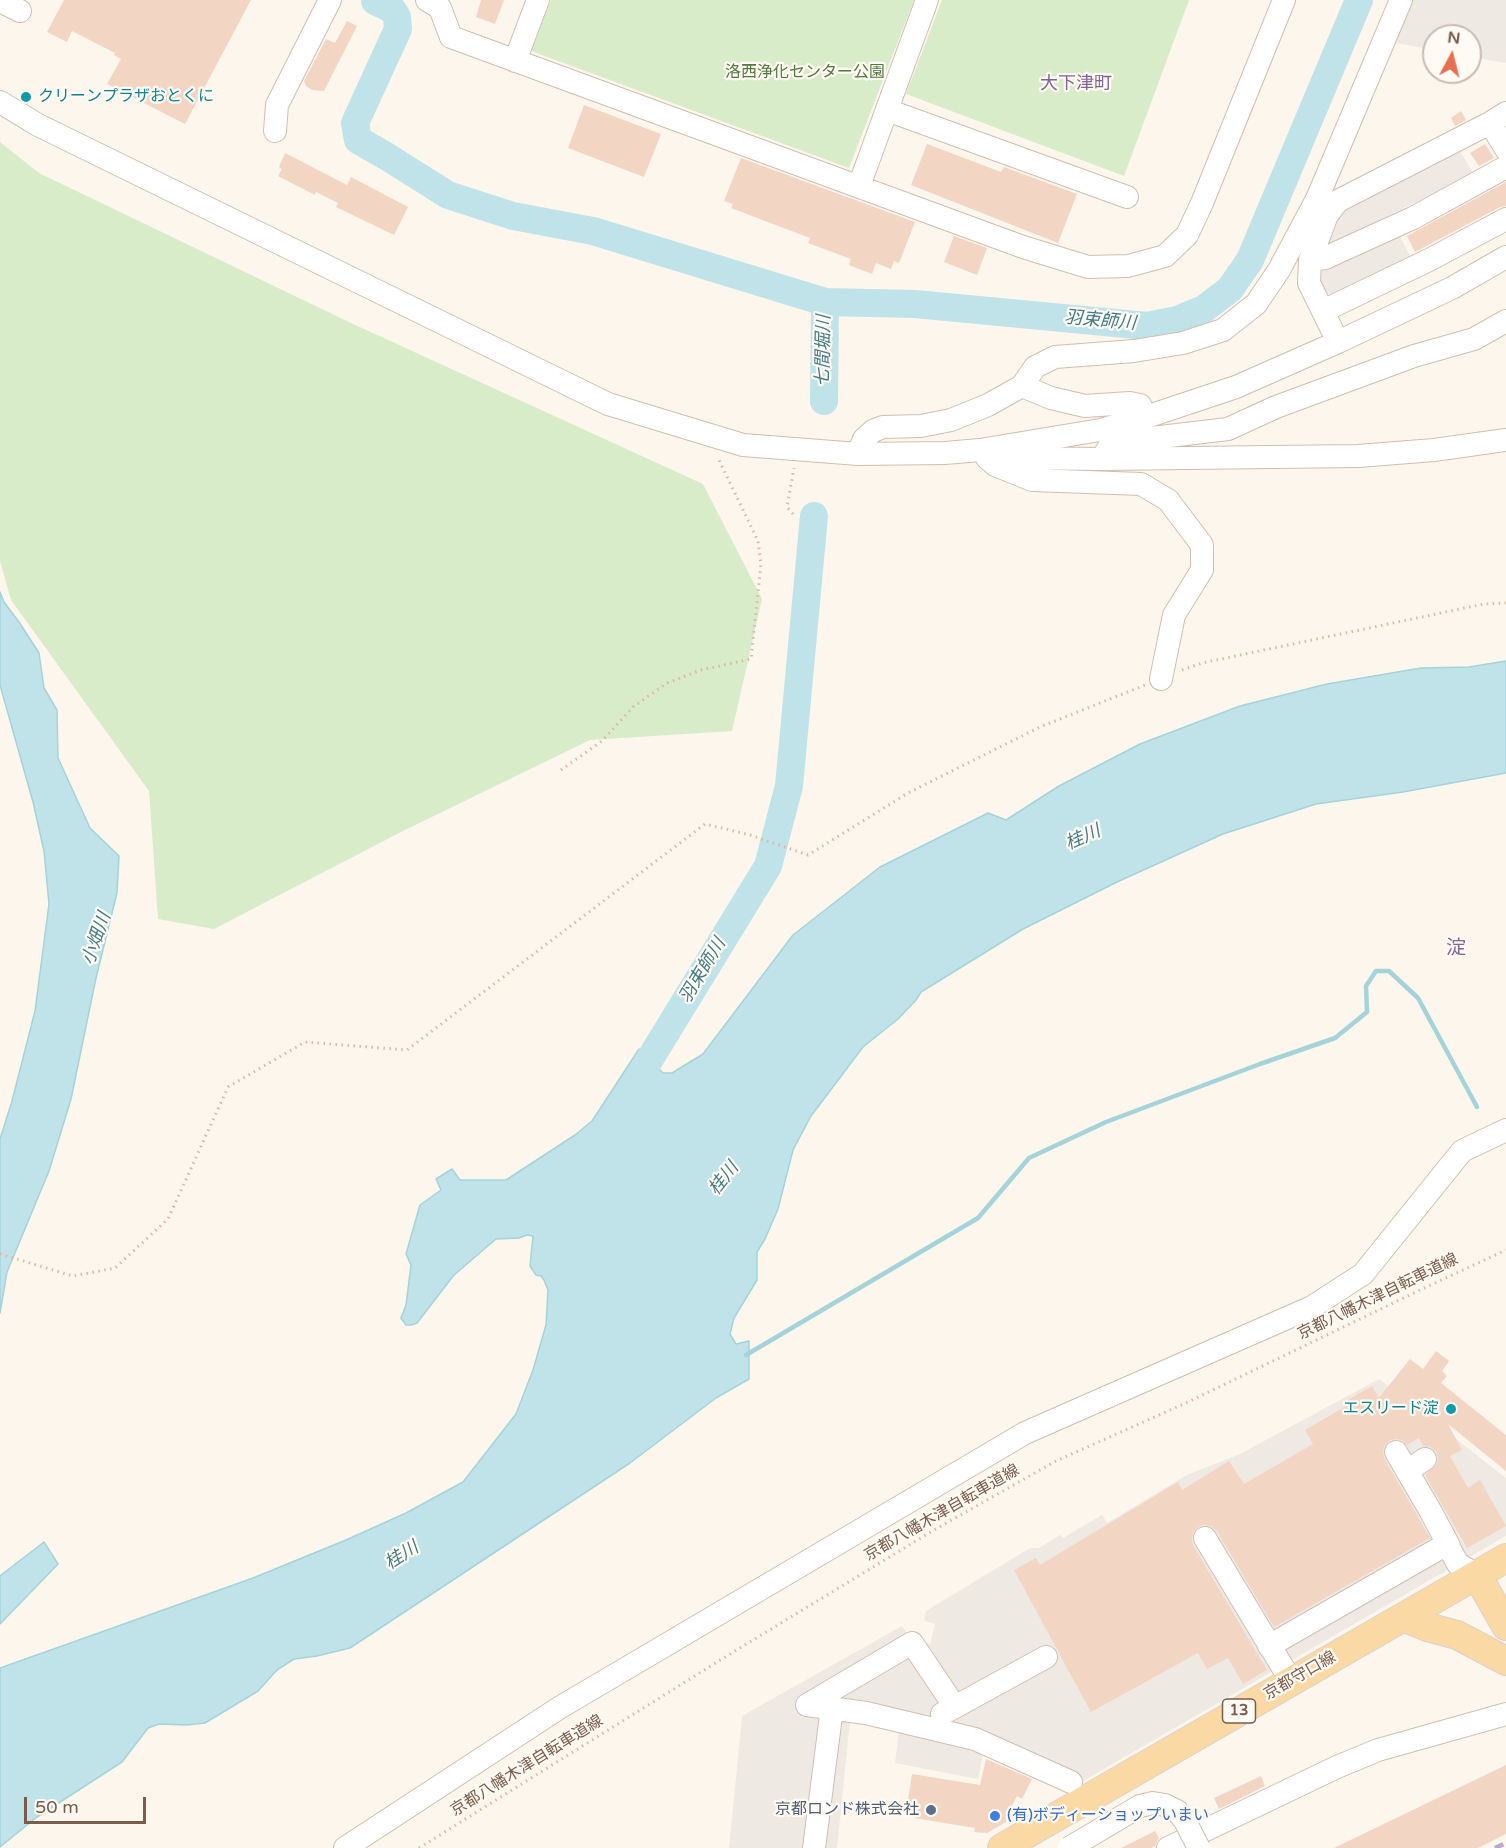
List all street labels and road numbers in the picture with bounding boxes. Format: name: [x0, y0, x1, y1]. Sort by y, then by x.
street label: 京都八幡木津自転車道線: [1295, 1250, 1461, 1344]
street label: 京都八幡木津自転車道線: [861, 1461, 1023, 1565]
street label: 京都守口線: [1261, 1648, 1339, 1704]
road number: 13: [1222, 1699, 1256, 1723]
street label: 京都八幡木津自転車道線: [447, 1711, 607, 1821]

